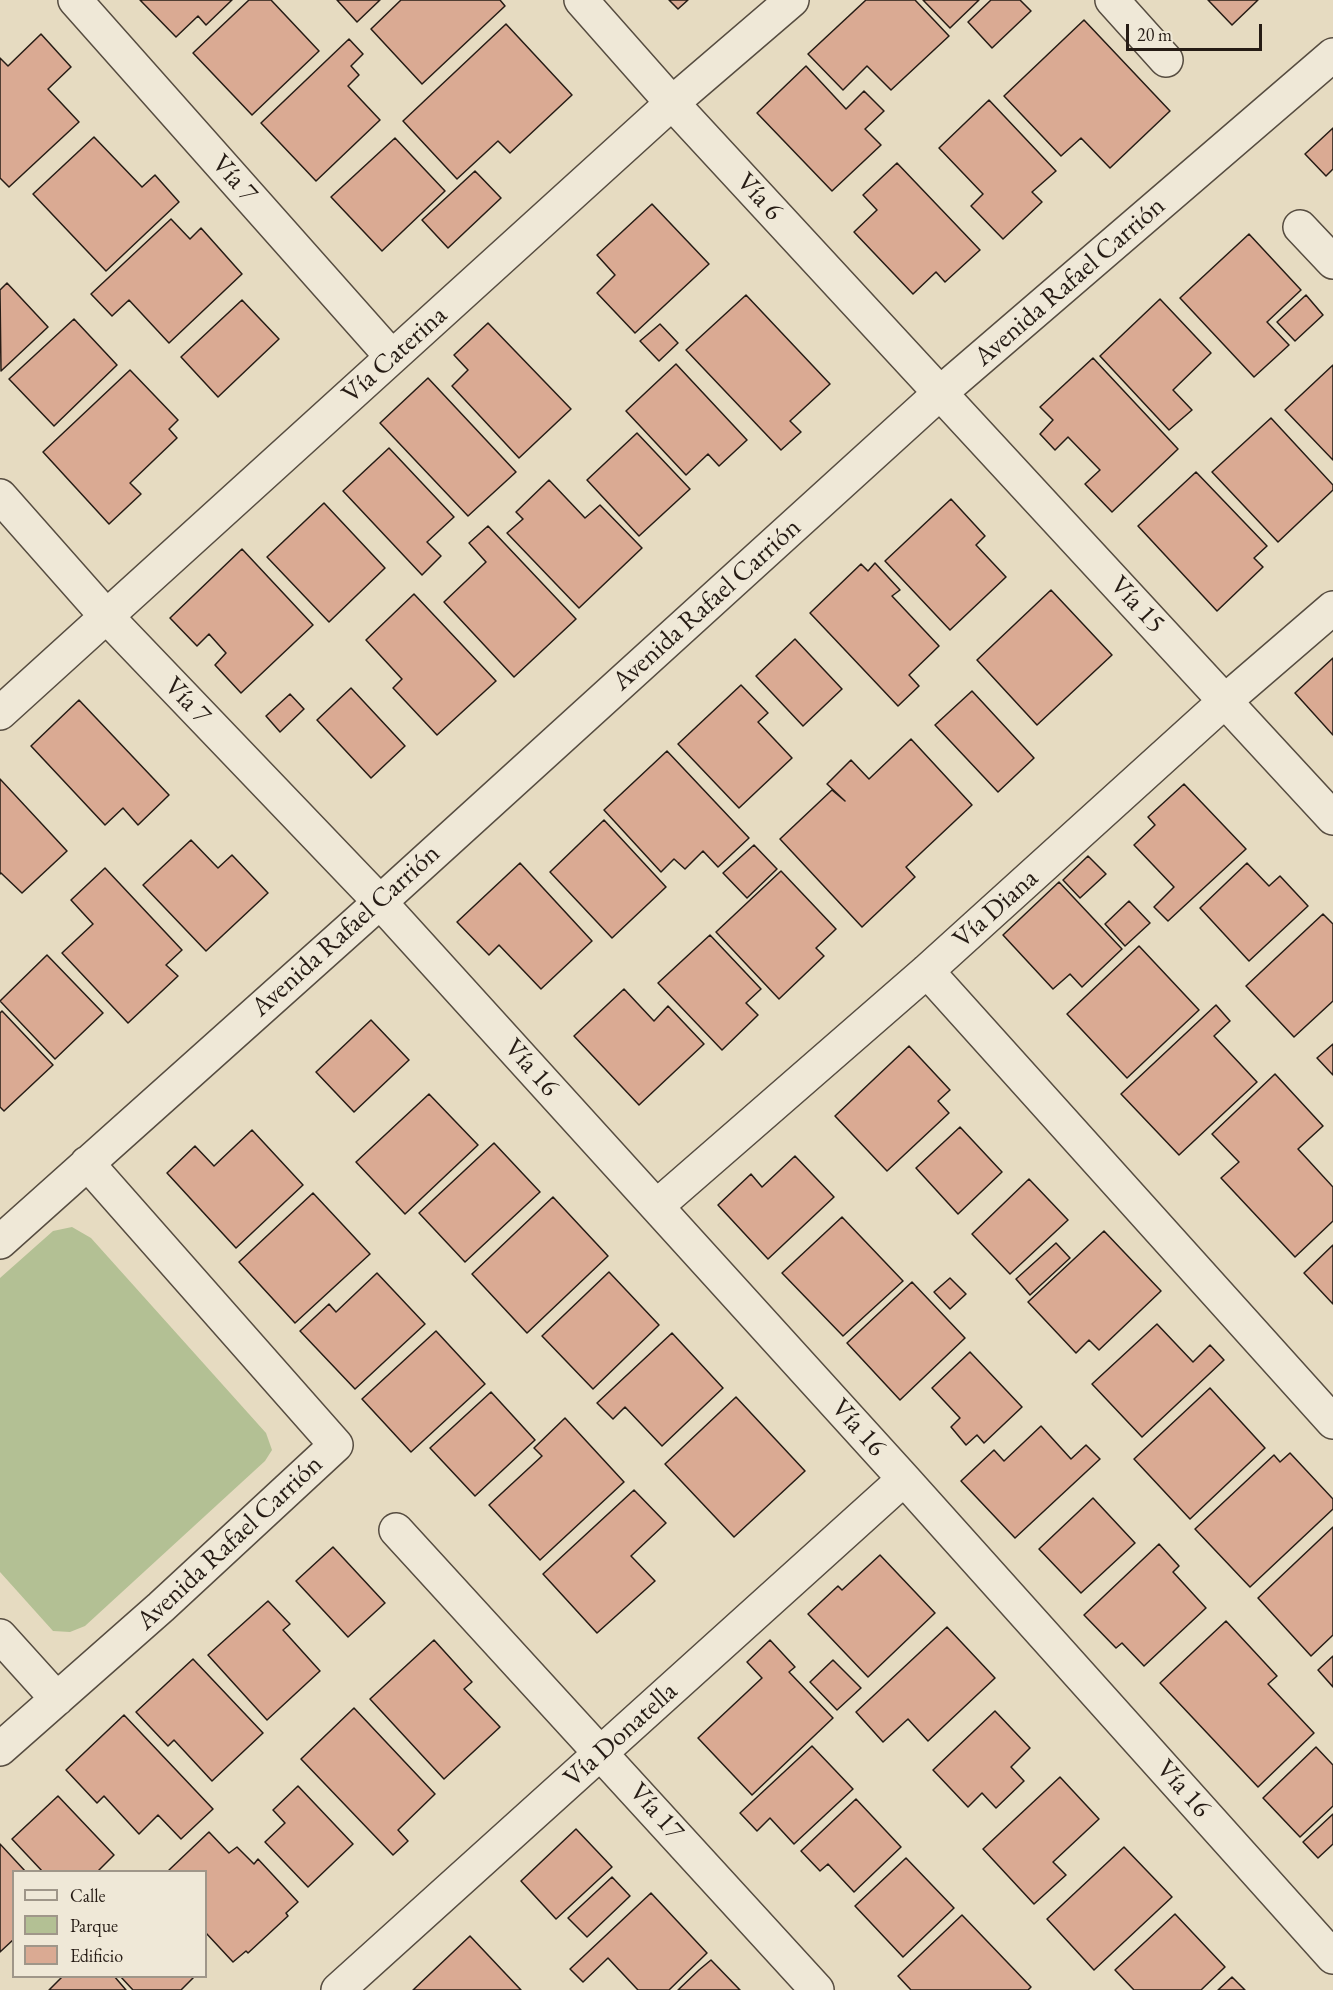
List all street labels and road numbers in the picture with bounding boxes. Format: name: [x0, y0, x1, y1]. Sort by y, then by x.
street label: Vía 7: [204, 148, 264, 210]
street label: Vía 6: [729, 166, 789, 228]
street label: Avenida Rafael Carrión: [968, 190, 1172, 374]
street label: Vía Caterina: [336, 299, 454, 411]
street label: Avenida Rafael Carrión: [606, 512, 808, 698]
street label: Vía 15: [1103, 570, 1171, 640]
street label: Vía 7: [157, 671, 217, 731]
street label: Avenida Rafael Carrión: [245, 838, 447, 1024]
street label: Vía Diana: [947, 862, 1045, 956]
street label: Vía 16: [497, 1033, 565, 1103]
street label: Vía 16: [824, 1393, 892, 1463]
street label: Avenida Rafael Carrión: [130, 1448, 330, 1638]
street label: Vía Donatella: [557, 1675, 685, 1795]
street label: Vía 16: [1149, 1754, 1217, 1824]
street label: Vía 17: [622, 1777, 690, 1847]

